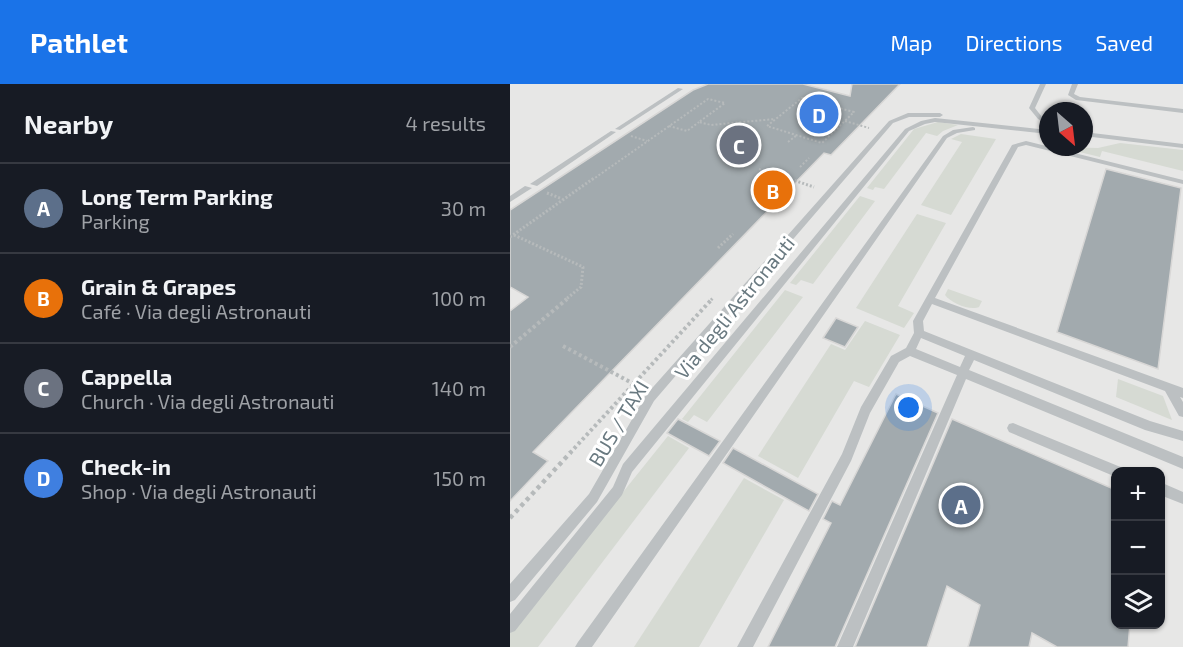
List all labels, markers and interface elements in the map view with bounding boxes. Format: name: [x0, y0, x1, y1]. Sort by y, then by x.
text: Pathlet: [30, 25, 128, 59]
text: Map: [890, 30, 933, 55]
text: Directions: [966, 30, 1062, 55]
text: Saved: [1095, 30, 1153, 55]
pin: D: [800, 92, 838, 136]
north arrow: [1039, 102, 1093, 156]
text: Nearby: [24, 108, 113, 139]
text: 4 results: [406, 111, 486, 135]
pin: C: [720, 122, 758, 168]
pin: B: [754, 168, 792, 212]
text: Long Term Parking: [81, 183, 273, 209]
text: A: [37, 196, 50, 220]
text: 30 m: [441, 196, 486, 220]
text: Parking: [81, 209, 150, 233]
street label: Via degli Astronauti: [669, 231, 799, 383]
text: Grain & Grapes: [81, 273, 236, 299]
text: B: [37, 286, 50, 310]
text: 100 m: [432, 286, 486, 310]
text: Café · Via degli Astronauti: [81, 299, 311, 323]
text: Cappella: [81, 363, 172, 389]
text: C: [38, 376, 49, 400]
text: 140 m: [432, 376, 486, 400]
street label: BUS / TAXI: [583, 376, 653, 470]
text: Church · Via degli Astronauti: [81, 389, 334, 413]
your location: [894, 393, 923, 422]
text: Check-in: [81, 453, 171, 479]
text: D: [37, 466, 50, 490]
text: 150 m: [433, 466, 486, 490]
map controls: [1111, 467, 1165, 629]
button: +: [1111, 467, 1165, 521]
text: Shop · Via degli Astronauti: [81, 479, 317, 503]
pin: A: [942, 482, 980, 528]
button: −: [1111, 521, 1165, 575]
button: layers: [1111, 575, 1165, 629]

